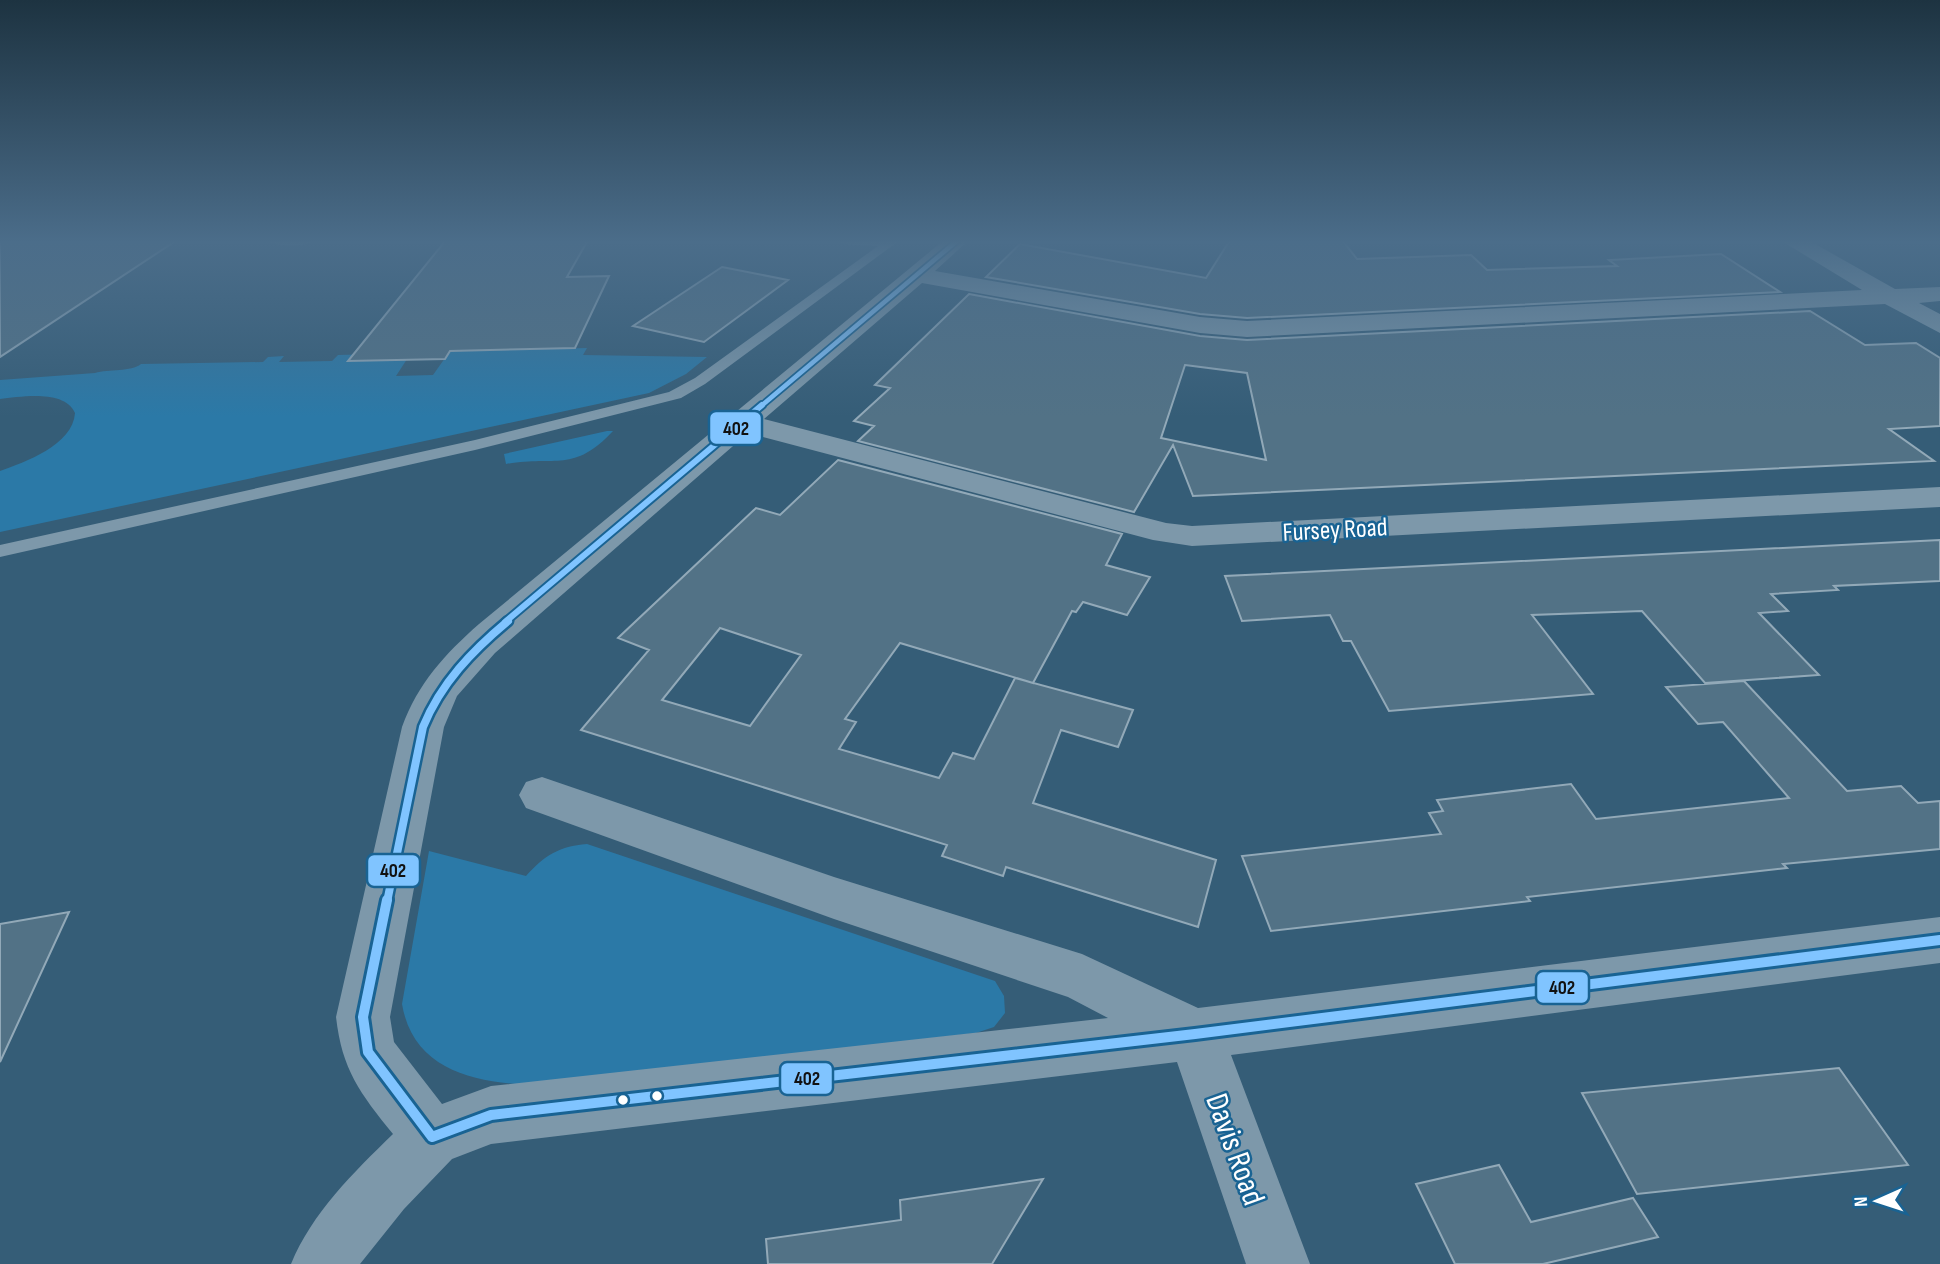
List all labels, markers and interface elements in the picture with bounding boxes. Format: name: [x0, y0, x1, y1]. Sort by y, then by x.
line badge: 402: [709, 411, 762, 445]
text: 402: [723, 418, 749, 441]
street label: Fursey Road: [1282, 512, 1388, 549]
line badge: 402: [367, 854, 420, 887]
text: 402: [380, 860, 406, 883]
line badge: 402: [1536, 971, 1589, 1004]
text: 402: [1549, 977, 1575, 1000]
line badge: 402: [780, 1062, 833, 1095]
text: 402: [794, 1068, 820, 1091]
street label: Davis Road: [1196, 1088, 1273, 1211]
unlabelled marker: [650, 1089, 664, 1103]
unlabelled marker: [616, 1093, 630, 1107]
north arrow: [1842, 1166, 1912, 1236]
text: N: [1850, 1196, 1873, 1207]

